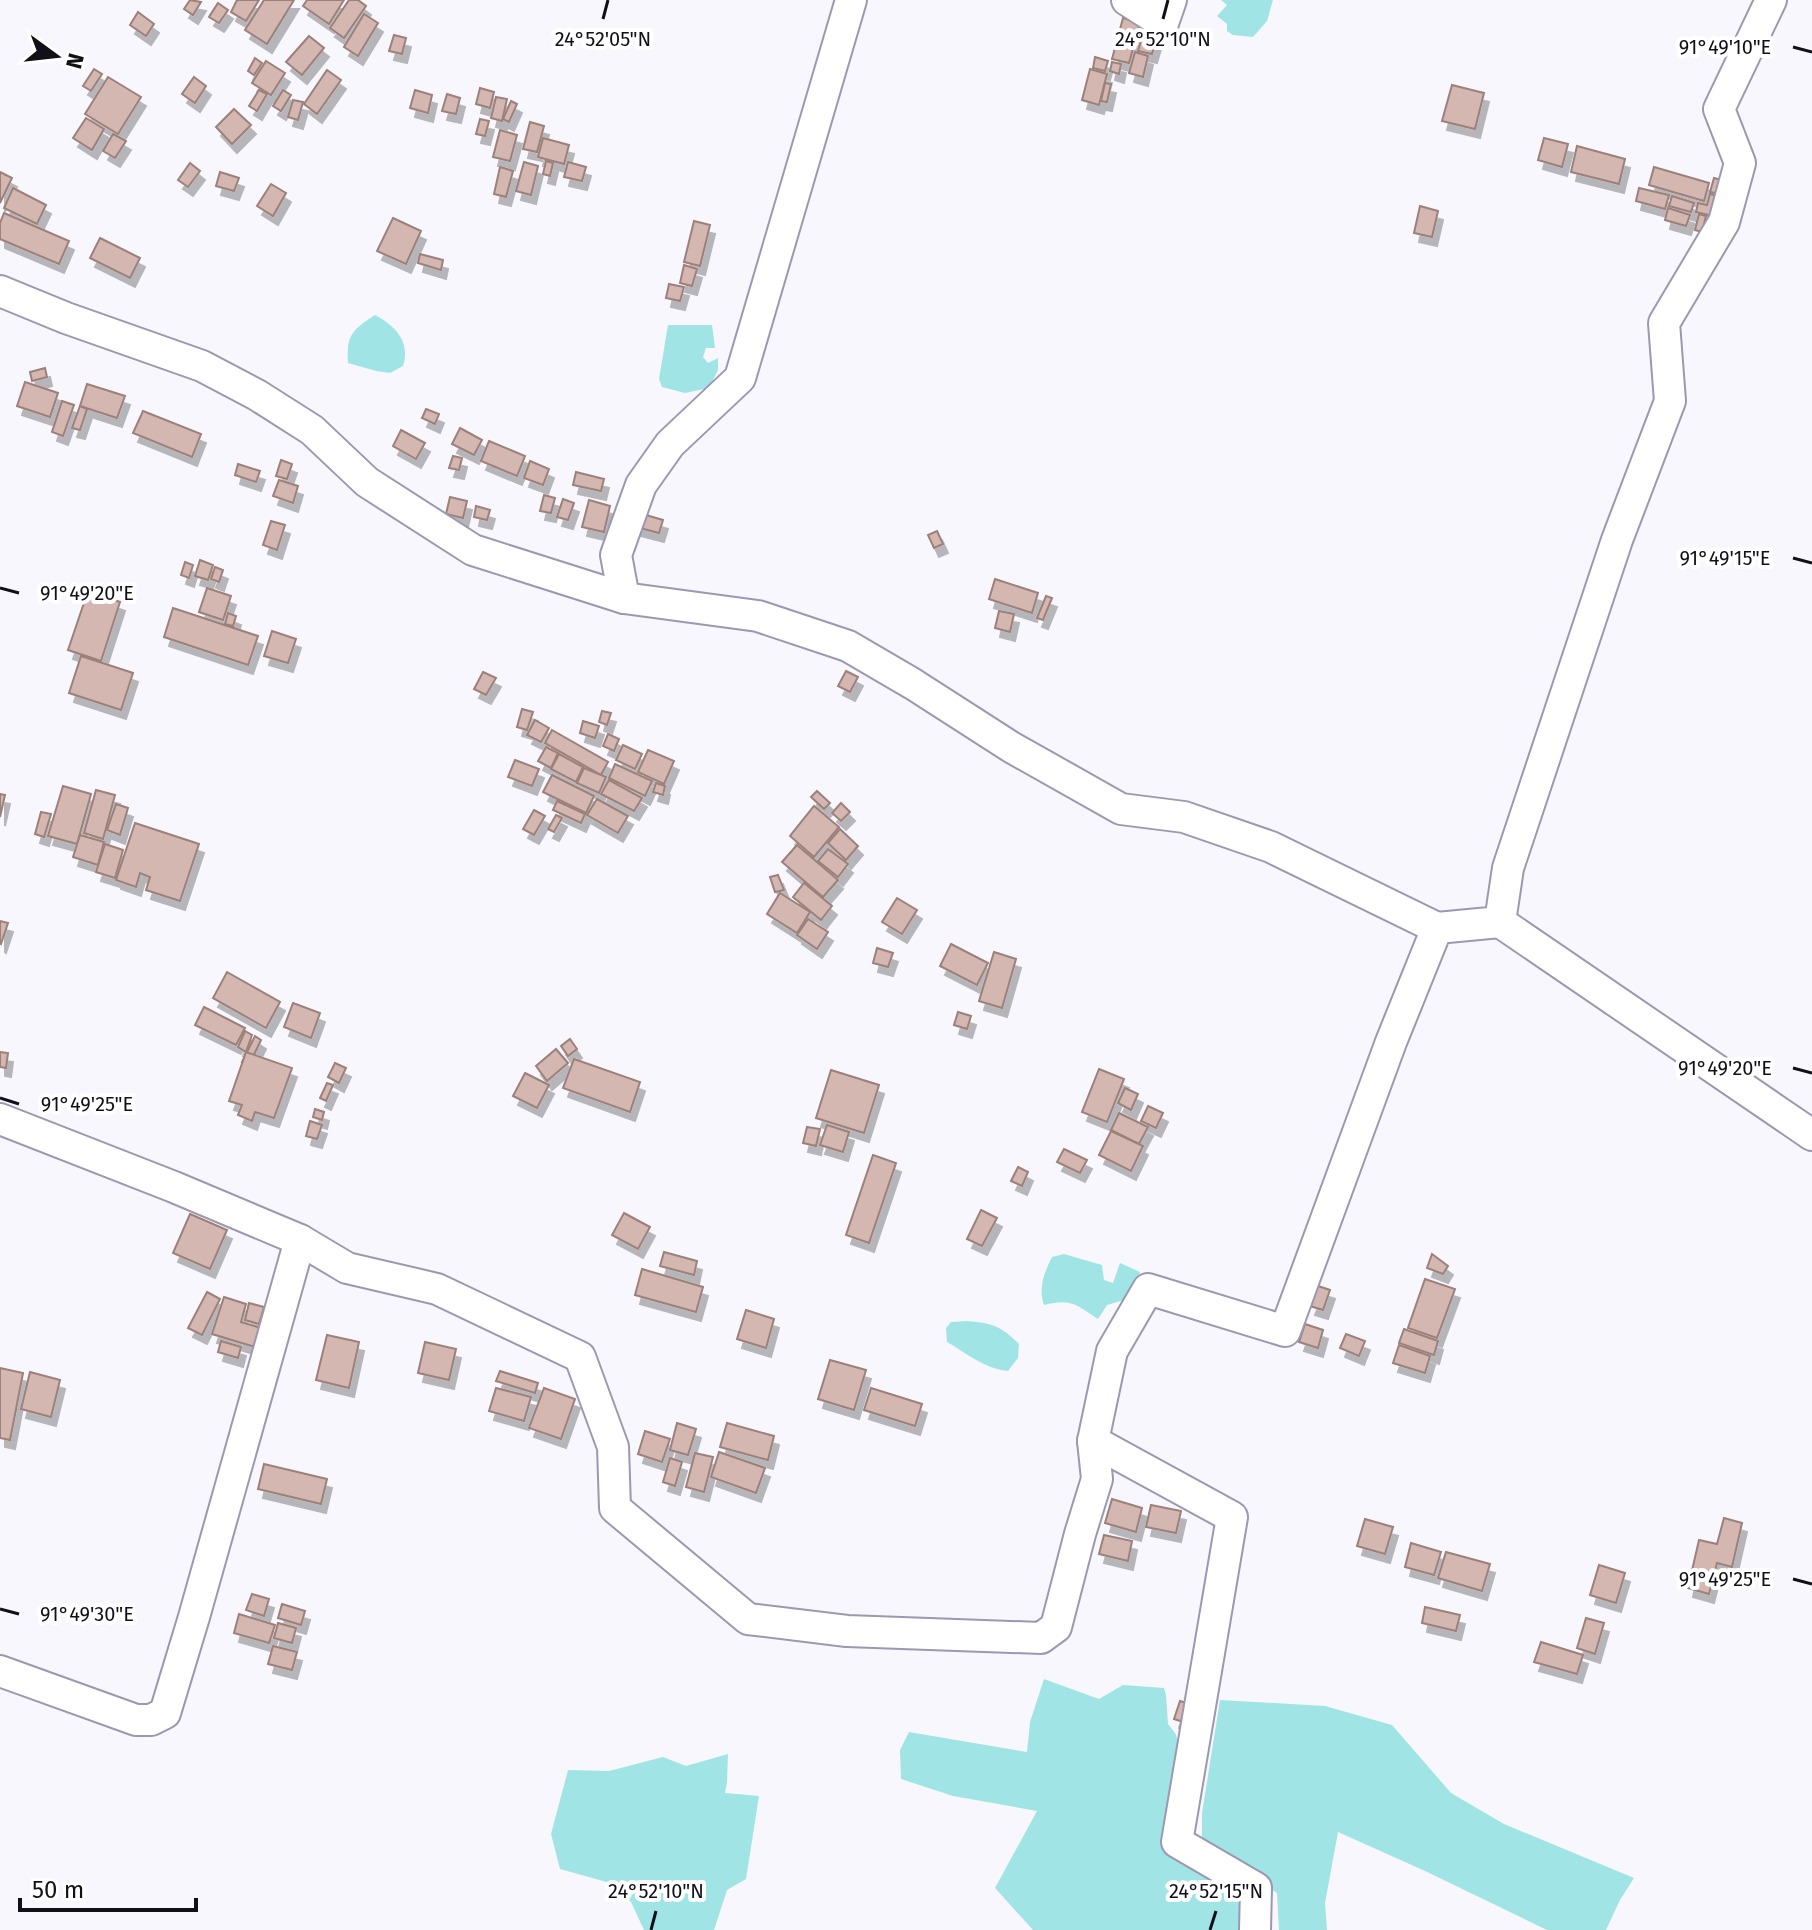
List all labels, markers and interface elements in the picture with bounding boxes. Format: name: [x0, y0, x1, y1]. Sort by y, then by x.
north arrow: [16, 16, 96, 96]
text: 24°52'05"N: [555, 27, 651, 51]
text: 24°52'10"N: [1115, 27, 1211, 51]
text: 91°49'10"E: [1679, 35, 1771, 59]
text: N: [60, 51, 90, 72]
text: 91°49'15"E: [1679, 546, 1771, 570]
text: 91°49'20"E: [40, 581, 134, 605]
text: 91°49'20"E: [1678, 1056, 1772, 1080]
text: 91°49'25"E: [41, 1092, 133, 1116]
text: 91°49'25"E: [1679, 1567, 1771, 1591]
text: 91°49'30"E: [40, 1602, 134, 1626]
scale bar: [20, 1862, 196, 1912]
text: 50 m: [32, 1876, 84, 1904]
text: 24°52'10"N: [608, 1879, 704, 1903]
text: 24°52'15"N: [1169, 1879, 1263, 1903]

